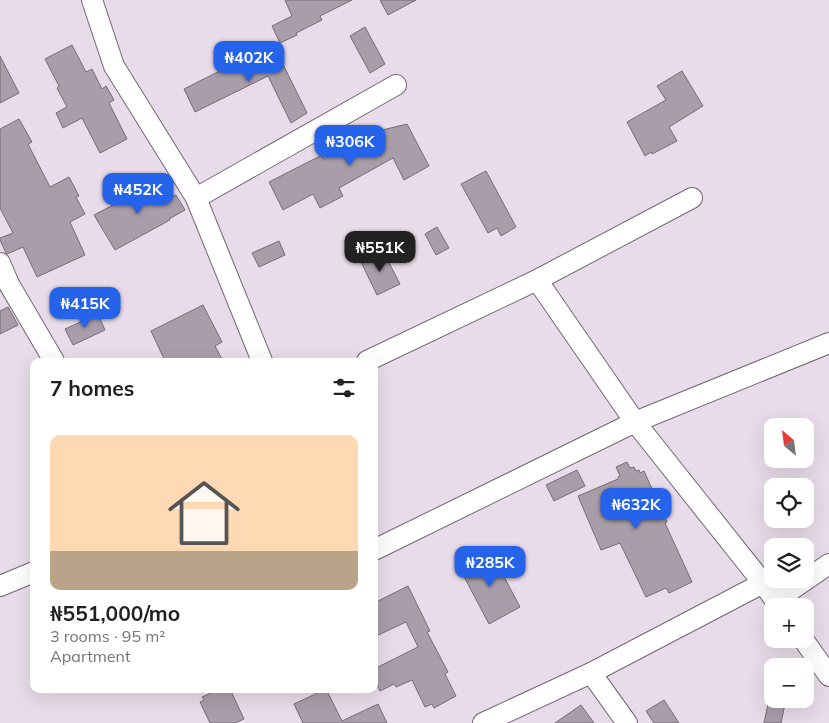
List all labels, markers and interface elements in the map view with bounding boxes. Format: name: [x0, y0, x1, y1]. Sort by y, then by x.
pin: ₦402K: [214, 41, 284, 83]
text: ₦402K: [224, 47, 274, 67]
pin: ₦306K: [315, 124, 385, 167]
text: ₦306K: [325, 131, 375, 151]
pin: ₦452K: [103, 172, 173, 215]
text: ₦452K: [113, 179, 163, 199]
pin: ₦551K: [345, 230, 415, 273]
text: ₦551K: [355, 237, 405, 257]
pin: ₦415K: [50, 286, 120, 329]
text: ₦415K: [60, 293, 110, 313]
icon: filters: [330, 374, 358, 402]
text: 7 homes: [50, 375, 134, 401]
north arrow: [764, 418, 814, 468]
map controls: [764, 418, 814, 708]
icon: home: [159, 468, 249, 558]
button: locate: [764, 478, 814, 528]
pin: ₦632K: [601, 488, 671, 530]
text: ₦632K: [611, 494, 661, 514]
button: layers: [764, 538, 814, 588]
pin: ₦285K: [455, 546, 525, 588]
text: ₦285K: [465, 552, 515, 572]
button: +: [764, 598, 814, 648]
text: ₦551,000/mo: [50, 600, 180, 626]
text: 3 rooms · 95 m²: [50, 626, 165, 646]
text: Apartment: [50, 646, 131, 666]
button: −: [764, 658, 814, 708]

